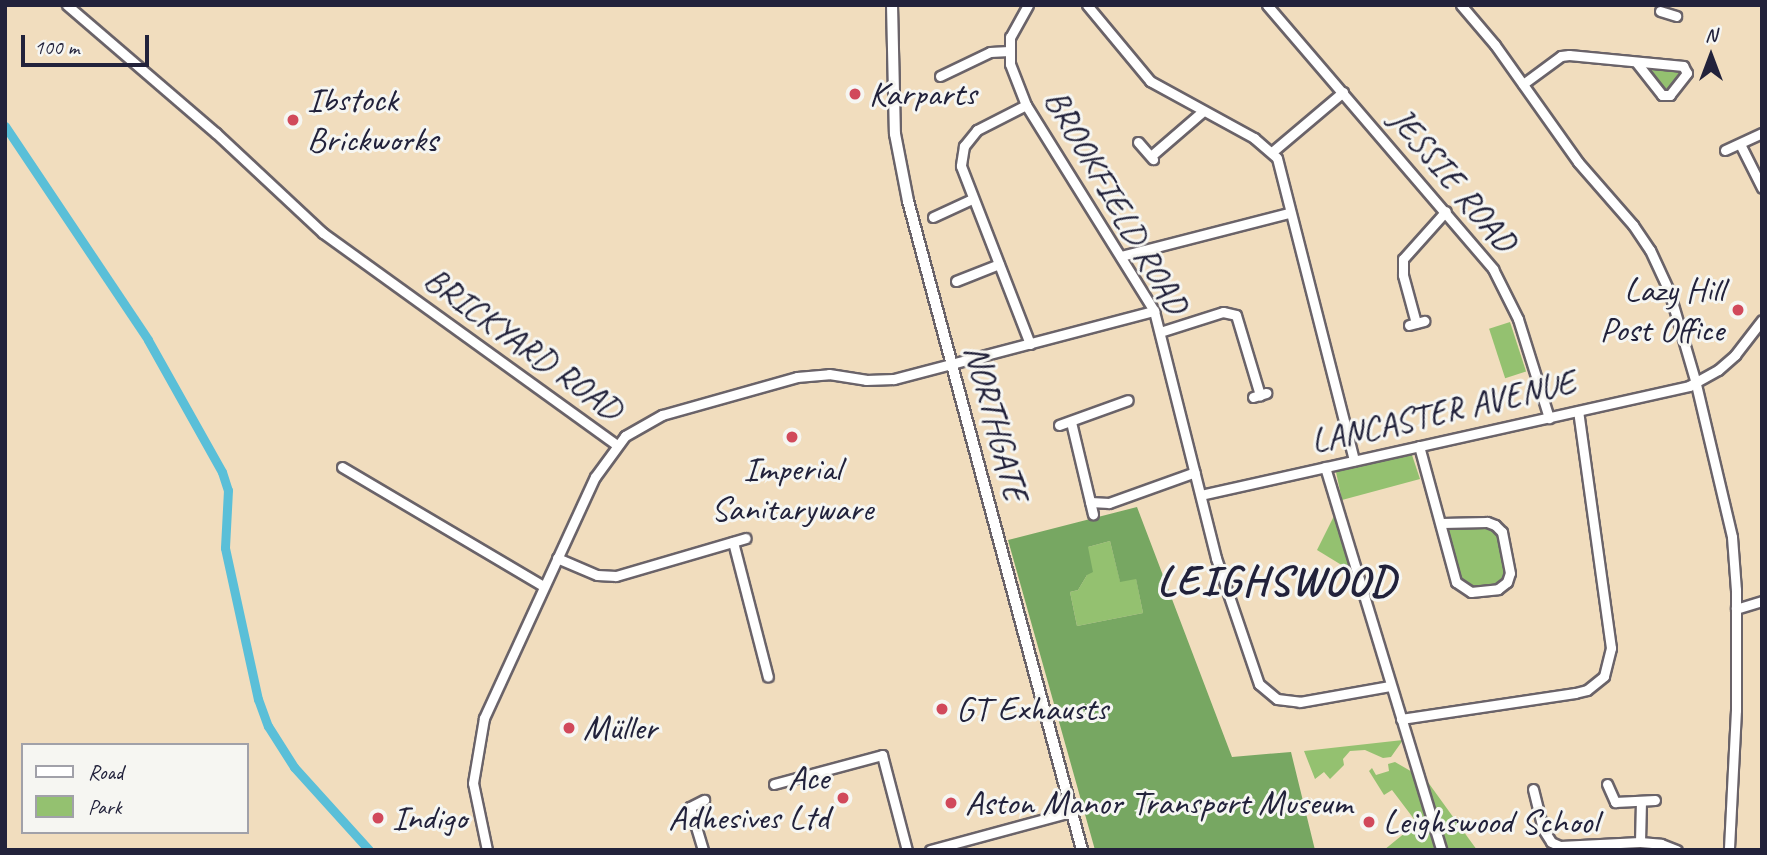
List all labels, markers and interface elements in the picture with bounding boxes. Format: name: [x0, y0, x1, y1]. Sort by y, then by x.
scale bar: [24, 21, 152, 65]
north arrow: [1676, 21, 1746, 91]
text: N: [1705, 23, 1717, 47]
text: 100 m: [34, 34, 79, 60]
place label: Karparts: [869, 73, 976, 115]
place label: Ibstock Brickworks: [307, 79, 437, 161]
street label: BROOKFIELD ROAD: [1034, 82, 1198, 322]
marker: Karparts: [847, 86, 863, 102]
street label: JESSIE ROAD: [1380, 99, 1526, 261]
marker: Ibstock Brickworks: [285, 112, 301, 128]
street label: BRICKYARD ROAD: [415, 258, 631, 430]
place label: Lazy Hill Post Office: [1600, 269, 1724, 351]
marker: Lazy Hill Post Office: [1730, 302, 1746, 318]
street label: NORTHGATE: [955, 340, 1037, 506]
street label: LANCASTER AVENUE: [1307, 361, 1579, 463]
marker: Imperial Sanitaryware: [784, 429, 800, 445]
place label: Imperial Sanitaryware: [711, 448, 873, 530]
district label: LEIGHSWOOD: [1158, 556, 1396, 606]
place label: GT Exhausts: [956, 688, 1108, 730]
marker: GT Exhausts: [934, 701, 950, 717]
place label: Müller: [583, 707, 657, 749]
marker: Müller: [561, 720, 577, 736]
legend: [21, 743, 248, 834]
place label: Ace Adhesives Ltd: [669, 757, 829, 839]
text: Road: [88, 759, 123, 785]
place label: Aston Manor Transport Museum: [965, 782, 1354, 824]
marker: Ace Adhesives Ltd: [835, 790, 851, 806]
text: Park: [88, 794, 121, 820]
marker: Aston Manor Transport Museum: [943, 795, 959, 811]
place label: Indigo: [392, 797, 466, 839]
place label: Leighswood School: [1383, 801, 1596, 843]
marker: Indigo: [370, 810, 386, 826]
marker: Leighswood School: [1361, 814, 1377, 830]

